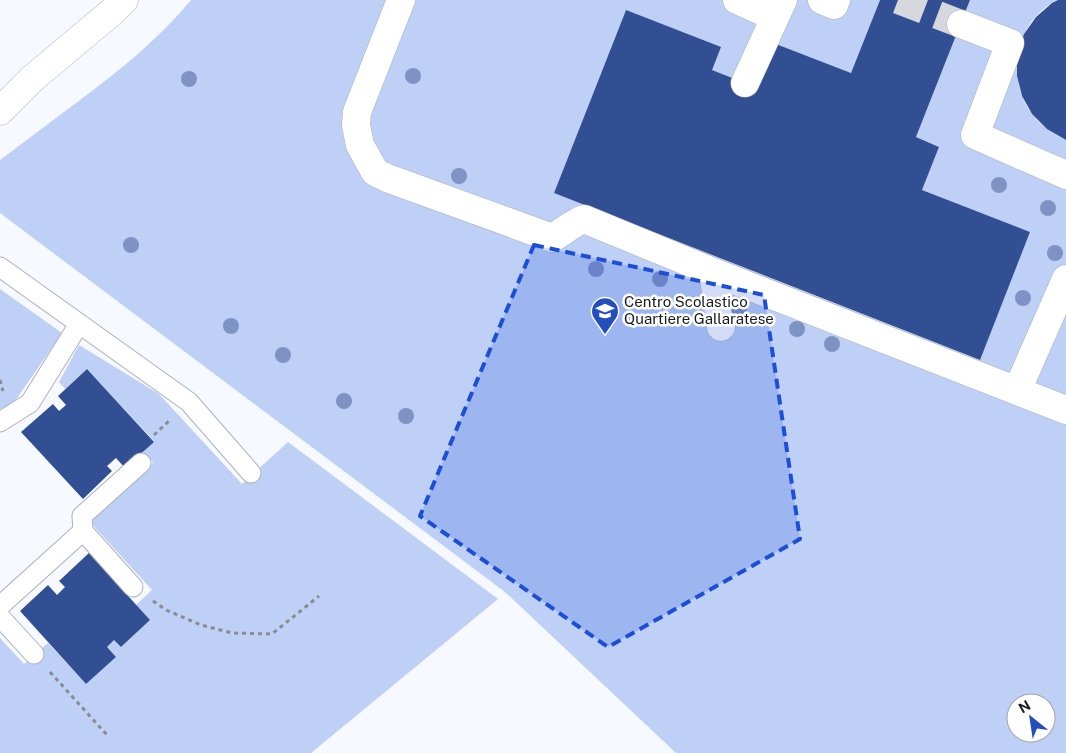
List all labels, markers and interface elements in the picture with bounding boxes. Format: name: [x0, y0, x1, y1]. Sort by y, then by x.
place label: Centro Scolastico Quartiere Gallaratese: [624, 293, 774, 327]
school or university icon: Centro Scolastico Quartiere Gallaratese: [590, 296, 620, 335]
north arrow: [1006, 693, 1056, 743]
text: N: [1016, 697, 1033, 716]

